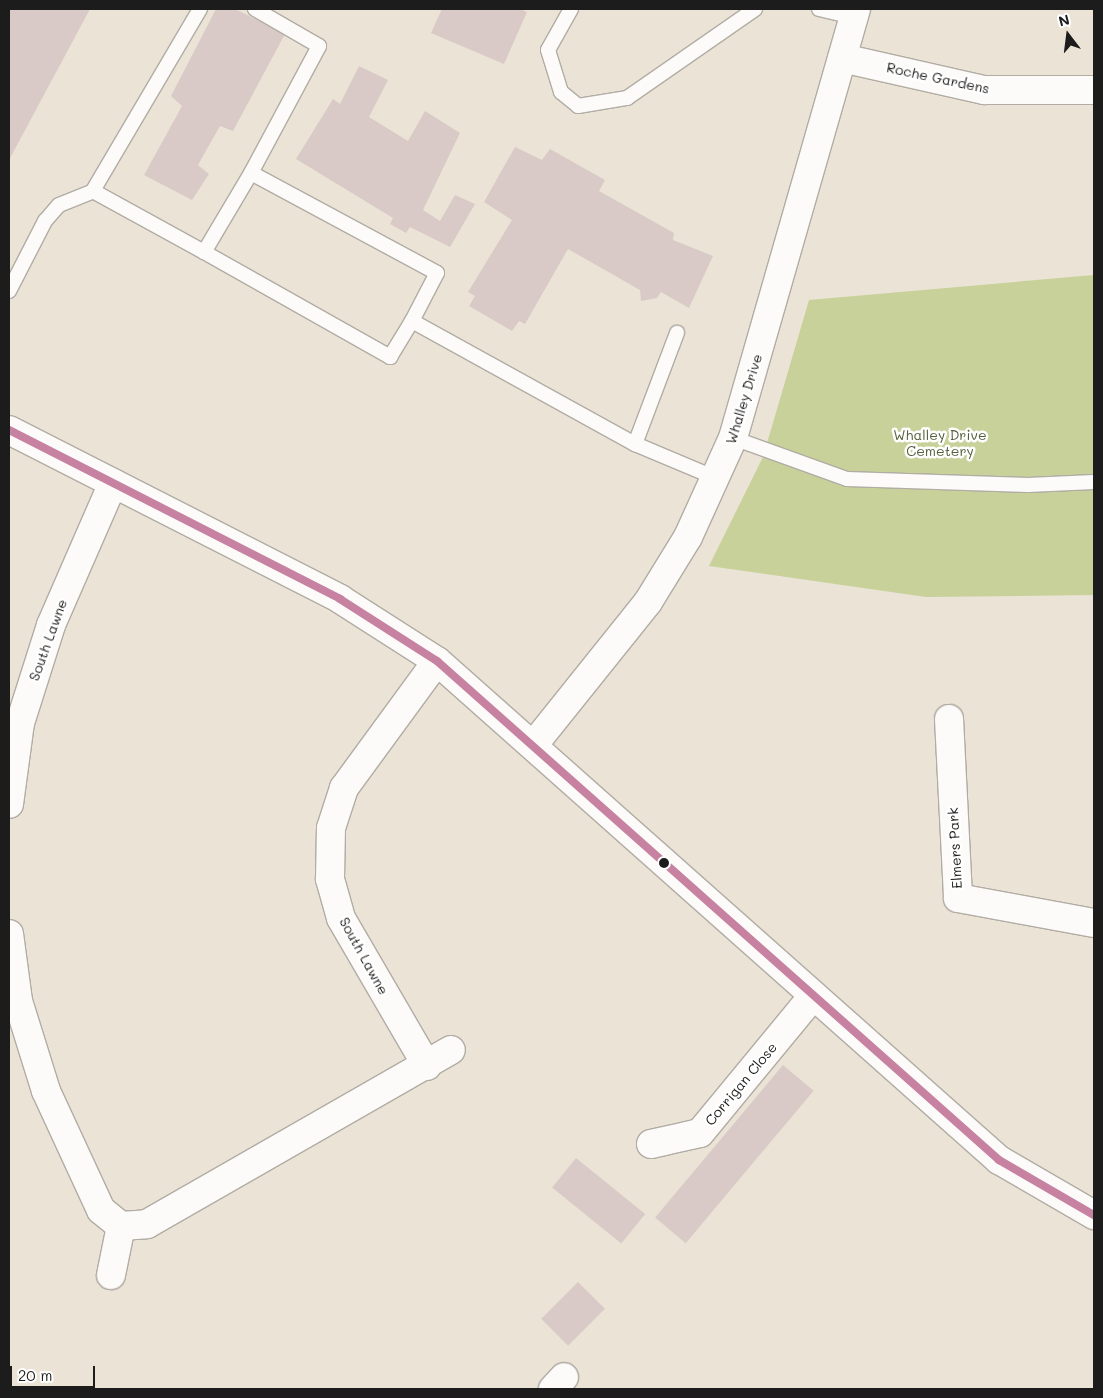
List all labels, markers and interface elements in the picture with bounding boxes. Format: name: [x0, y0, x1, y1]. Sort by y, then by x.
text: N: [1056, 9, 1072, 31]
north arrow: [1043, 10, 1093, 60]
street label: Roche Gardens: [885, 59, 991, 97]
street label: Whalley Drive: [722, 352, 766, 446]
park label: Whalley Drive Cemetery: [893, 427, 987, 460]
street label: South Lawne: [25, 597, 71, 683]
street label: Elmers Park: [944, 807, 966, 889]
unlabelled marker: [659, 858, 669, 868]
street label: South Lawne: [336, 914, 392, 998]
street label: Corrigan Close: [701, 1039, 781, 1129]
scale bar: [12, 1356, 98, 1388]
text: 20 m: [18, 1365, 52, 1385]

